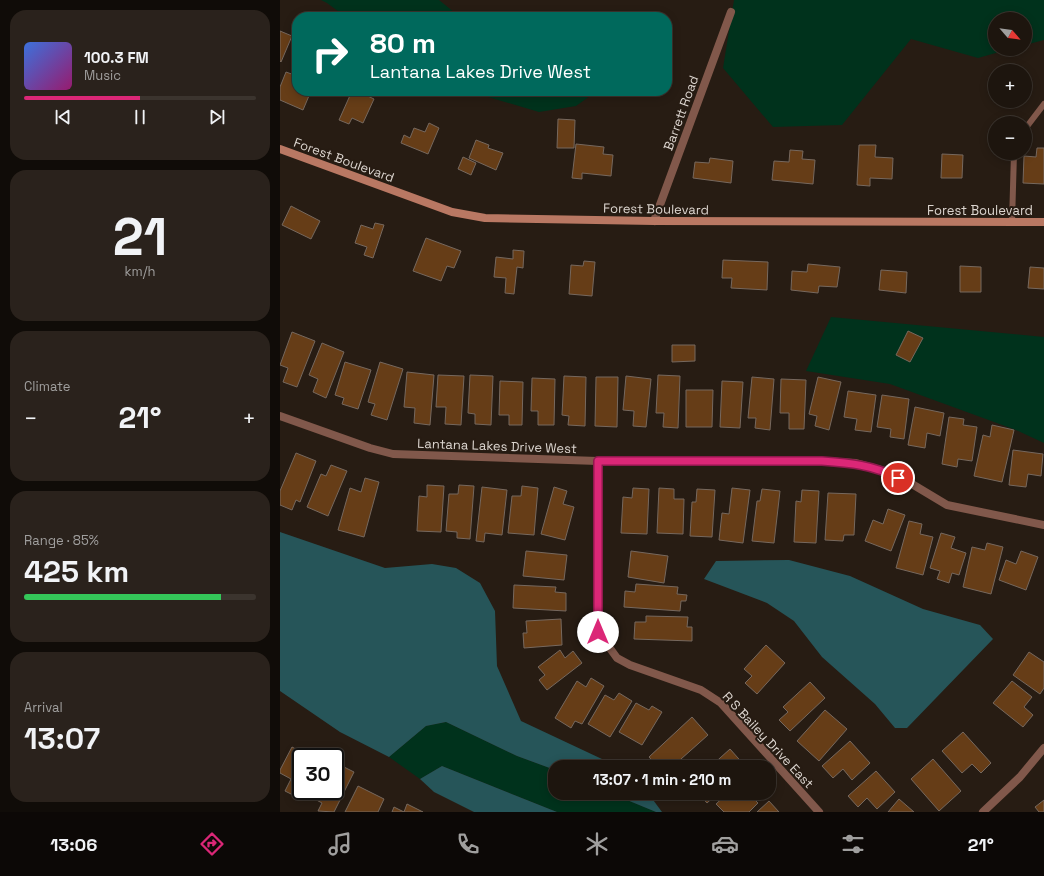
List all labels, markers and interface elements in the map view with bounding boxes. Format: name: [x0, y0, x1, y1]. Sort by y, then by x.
north arrow: [988, 12, 1032, 56]
map controls: [988, 12, 1032, 160]
text: 80 m: [370, 25, 436, 61]
icon: right: [304, 28, 356, 80]
text: 100.3 FM: [84, 48, 149, 67]
text: Lantana Lakes Drive West: [370, 60, 591, 83]
button: +: [988, 64, 1032, 108]
text: Music: [84, 67, 121, 84]
street label: Barrett Road: [660, 73, 702, 153]
icon: previous: [52, 106, 74, 128]
icon: pause: [129, 106, 151, 128]
icon: next: [206, 106, 228, 128]
button: −: [988, 116, 1032, 160]
street label: Forest Boulevard: [291, 134, 397, 186]
street label: Forest Boulevard: [603, 200, 709, 218]
street label: Forest Boulevard: [927, 202, 1033, 219]
text: 21: [113, 204, 167, 270]
text: km/h: [125, 263, 155, 280]
text: Climate: [24, 378, 70, 395]
text: 21°: [118, 398, 162, 437]
text: −: [24, 404, 38, 432]
text: +: [242, 404, 256, 432]
street label: Lantana Lakes Drive West: [417, 435, 577, 457]
pin: [881, 461, 915, 495]
icon: arrive: [887, 467, 909, 489]
text: Range · 85%: [24, 532, 99, 549]
text: 425 km: [24, 552, 129, 591]
position arrow: [577, 611, 619, 653]
street label: R S Bailey Drive East: [719, 688, 817, 792]
text: Arrival: [24, 699, 63, 716]
text: 13:07: [24, 719, 100, 758]
speed limit sign: 30: [292, 748, 344, 800]
text: 13:07 · 1 min · 210 m: [593, 770, 731, 789]
icon: directions: [198, 830, 226, 858]
icon: music: [326, 830, 354, 858]
icon: phone: [454, 830, 482, 858]
icon: climate: [583, 830, 611, 858]
icon: car: [711, 830, 739, 858]
icon: filters: [839, 830, 867, 858]
text: 13:06: [50, 833, 97, 856]
text: 21°: [968, 833, 994, 856]

